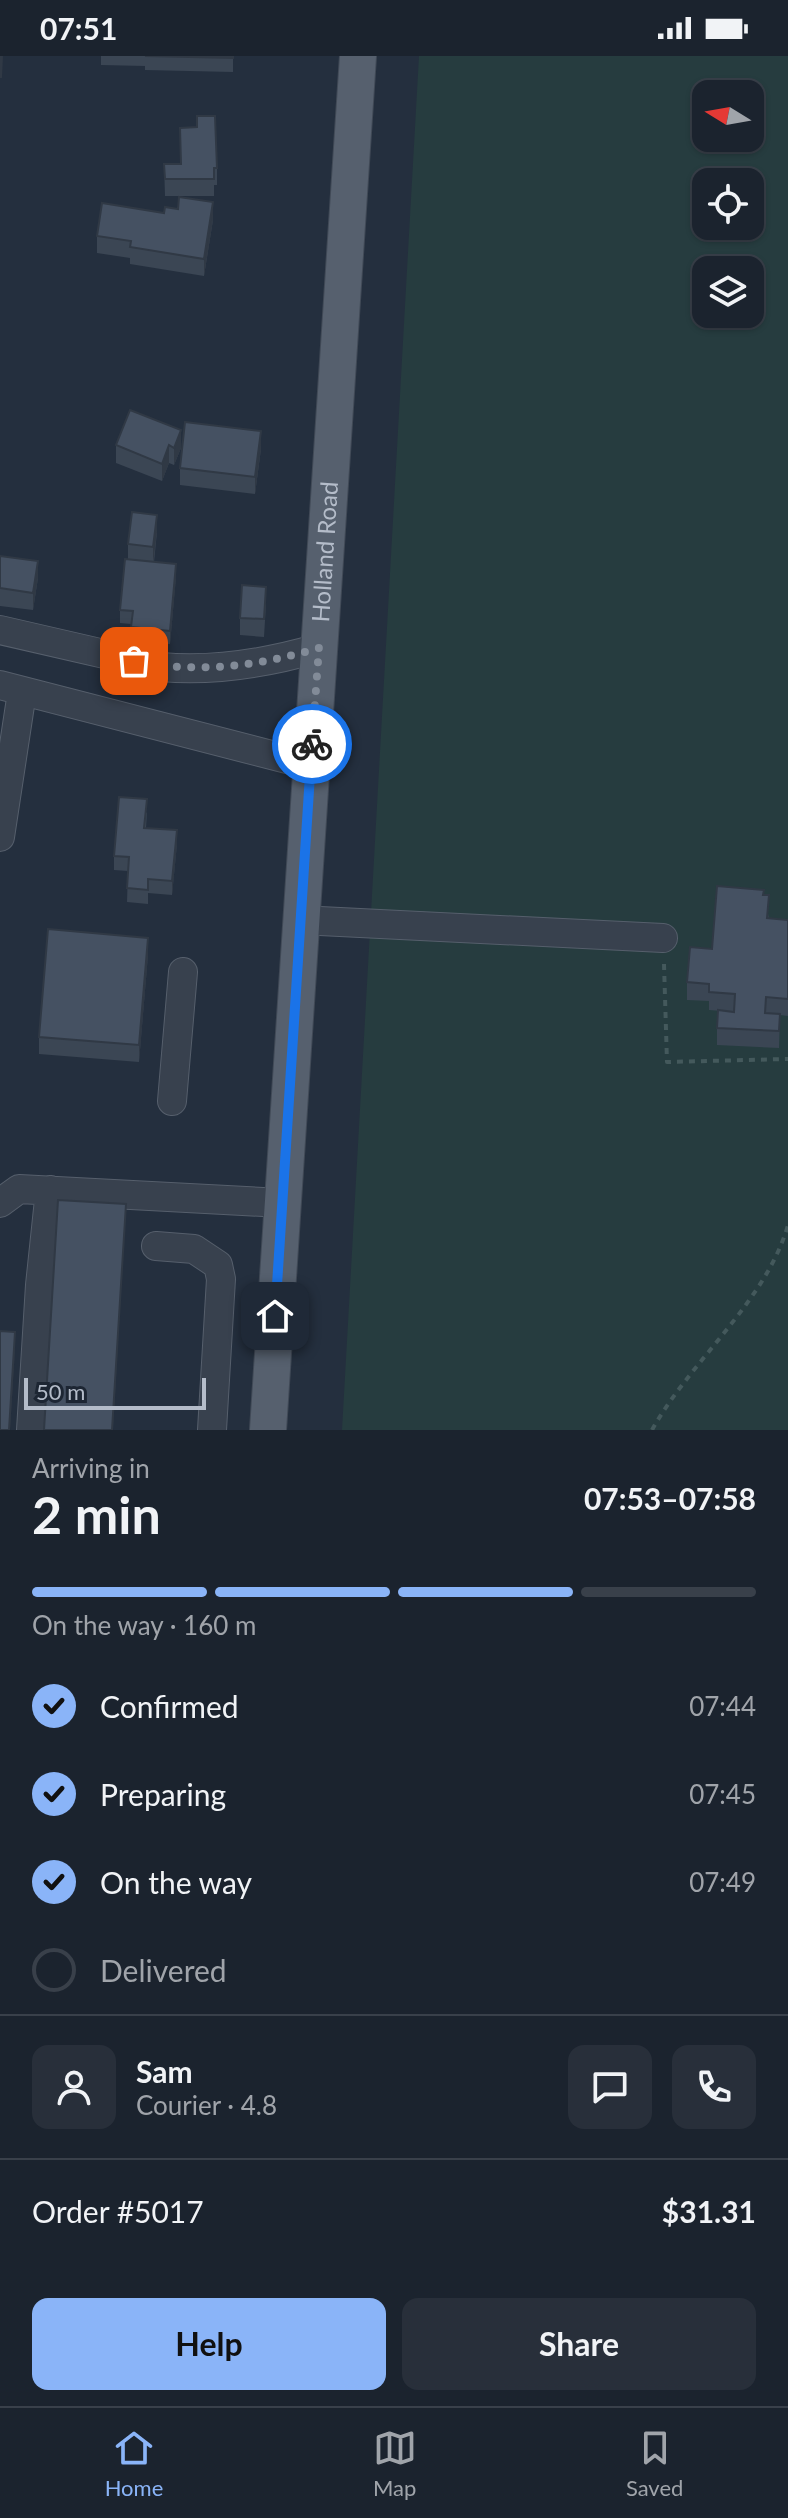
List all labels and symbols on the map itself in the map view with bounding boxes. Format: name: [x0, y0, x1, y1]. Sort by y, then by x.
north arrow: [692, 80, 764, 152]
street label: Holland Road: [305, 480, 343, 623]
pin: [100, 627, 168, 695]
courier: [272, 704, 352, 784]
pin: [241, 1282, 309, 1350]
scale bar: [24, 1374, 206, 1410]

